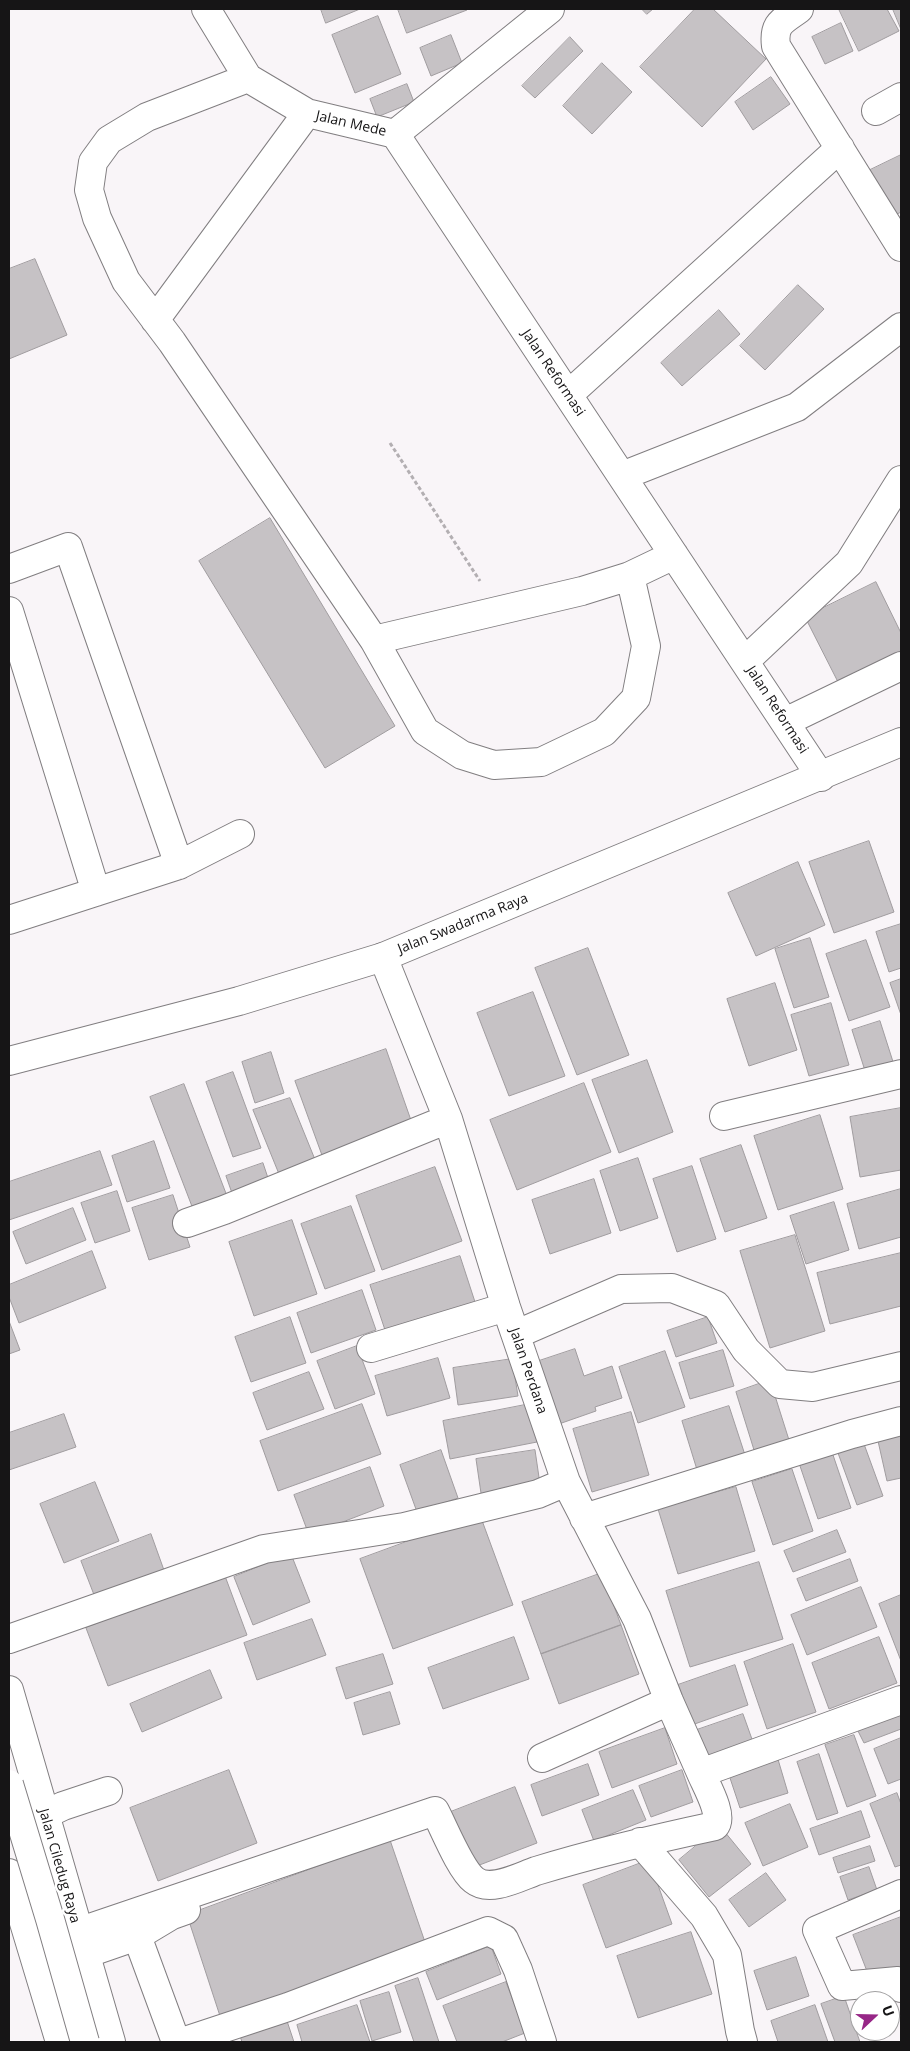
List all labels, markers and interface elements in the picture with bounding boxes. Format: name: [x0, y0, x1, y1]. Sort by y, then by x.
street label: Jalan Mede: [314, 108, 388, 140]
street label: Jalan Reformasi: [518, 326, 588, 420]
street label: Jalan Reformasi: [742, 663, 812, 757]
street label: Jalan Swadarma Raya: [395, 890, 531, 958]
street label: Jalan Perdana: [505, 1326, 551, 1416]
street label: Jalan Ciledug Raya: [35, 1807, 83, 1925]
north arrow: [850, 1991, 900, 2041]
text: U: [878, 2002, 899, 2019]

